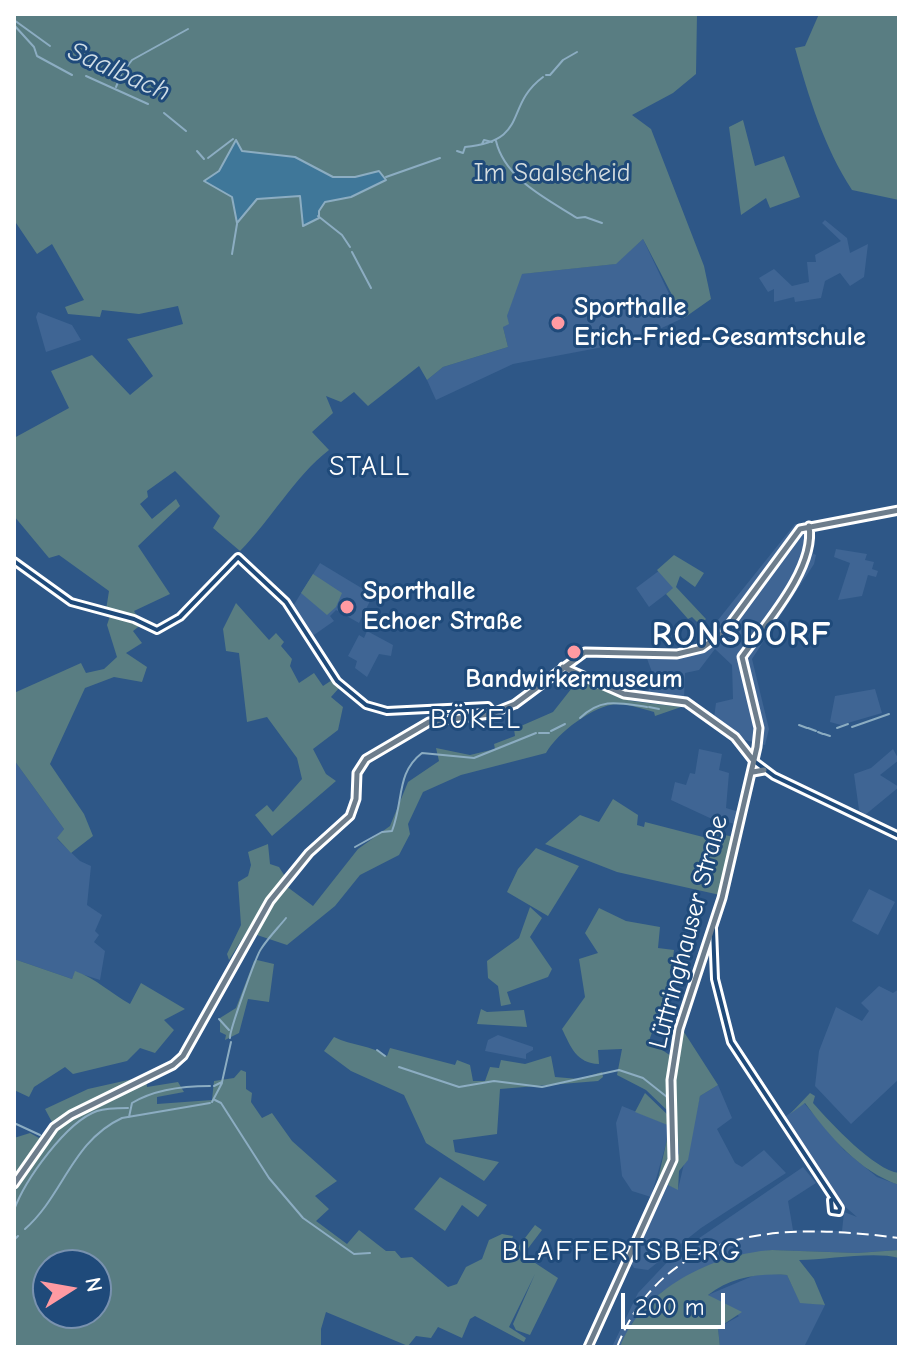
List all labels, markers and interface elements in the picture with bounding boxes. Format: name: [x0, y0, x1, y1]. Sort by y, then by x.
water label: Saalbach: [63, 35, 175, 109]
park label: Im Saalscheid: [473, 158, 631, 190]
place label: Sporthalle Erich-Fried-Gesamtschule: [574, 292, 866, 354]
marker: Sporthalle Erich-Fried-Gesamtschule: [549, 314, 567, 332]
district label: STALL: [329, 450, 411, 484]
place label: Sporthalle Echoer Straße: [363, 576, 522, 638]
marker: Sporthalle Echoer Straße: [338, 598, 356, 616]
district label: RONSDORF: [652, 615, 832, 655]
marker: Bandwirkermuseum: [565, 643, 583, 661]
place label: Bandwirkermuseum: [465, 664, 683, 696]
district label: BÖKEL: [430, 703, 522, 737]
street label: Lüttringhauser Straße: [643, 812, 735, 1052]
district label: BLAFFERTSBERG: [502, 1235, 742, 1269]
north arrow: [32, 1249, 112, 1329]
text: N: [79, 1275, 108, 1294]
scale bar: [625, 1277, 729, 1327]
text: 200 m: [635, 1293, 705, 1321]

